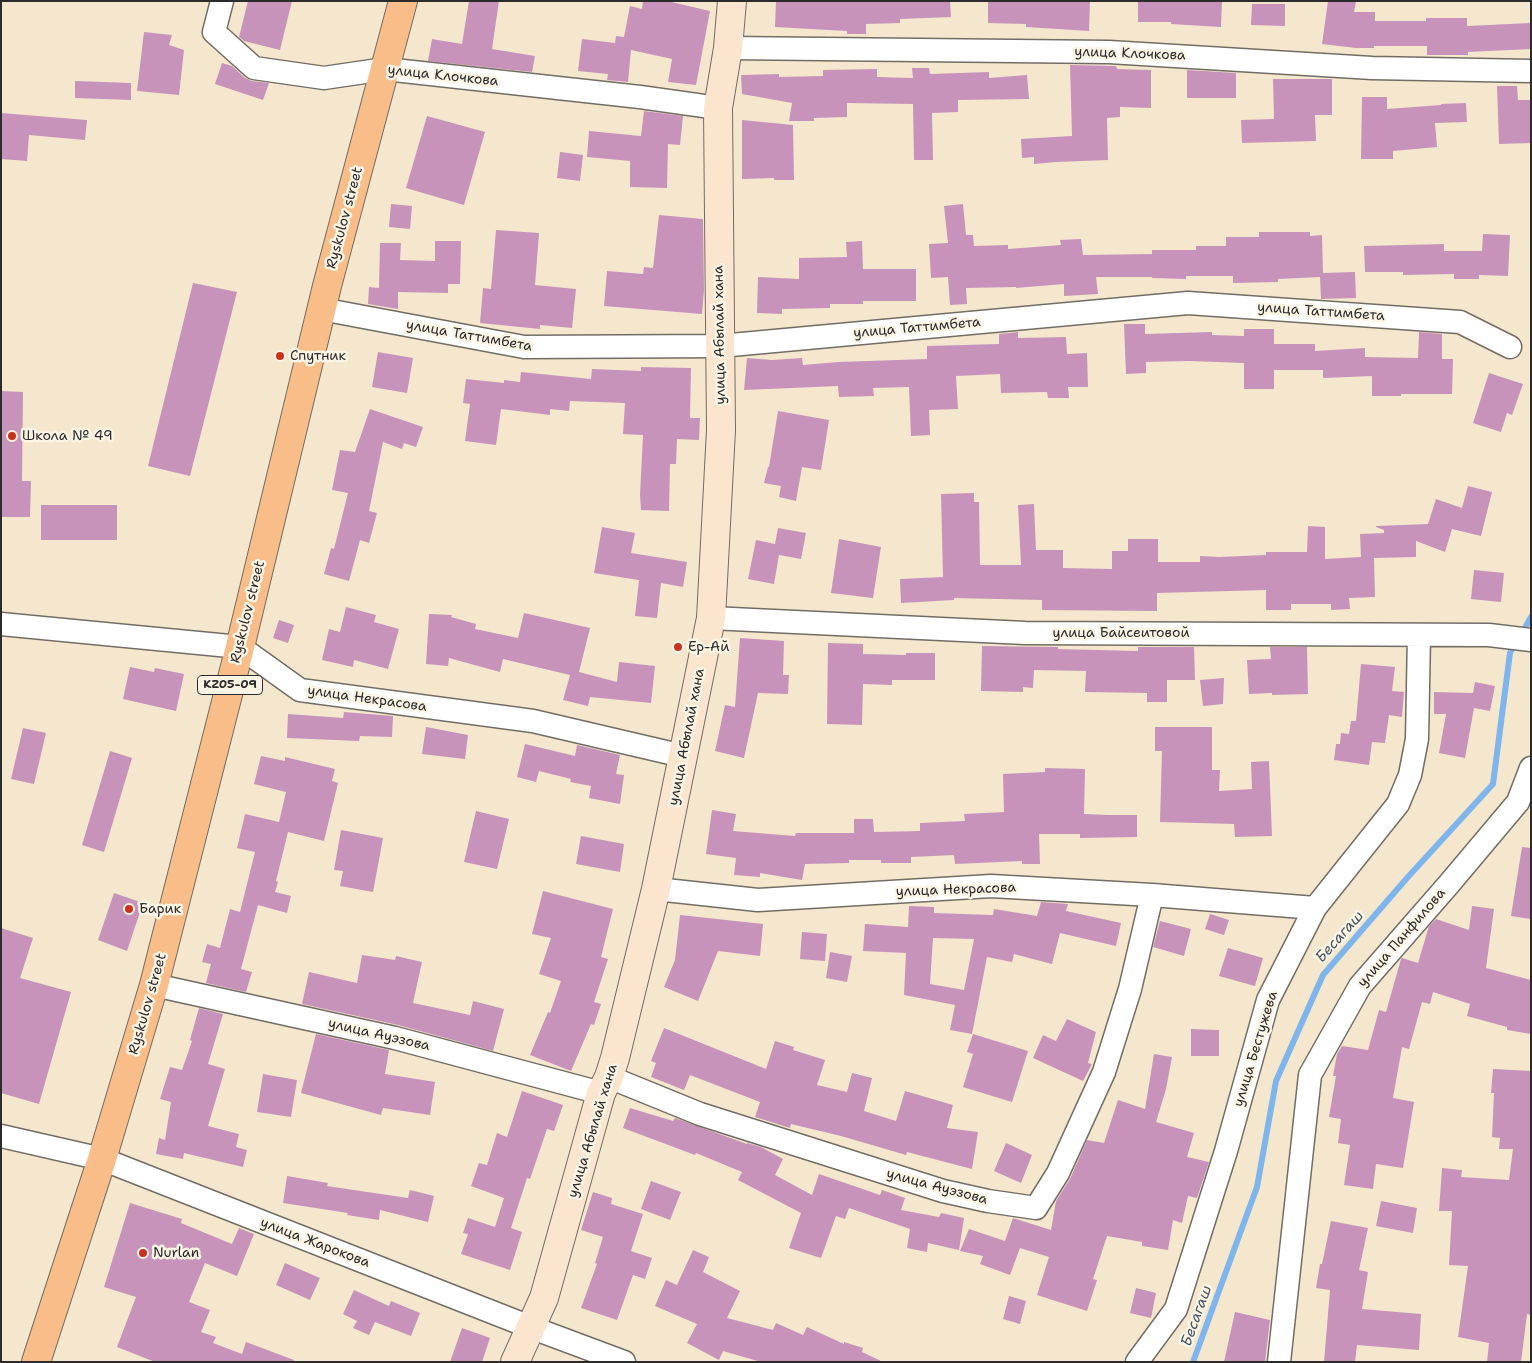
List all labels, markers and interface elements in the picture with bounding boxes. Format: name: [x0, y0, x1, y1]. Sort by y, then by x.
street label: улица Клочкова: [1074, 44, 1186, 64]
street label: улица Клочкова: [387, 62, 499, 90]
street label: Ryskulov street: [323, 165, 367, 271]
street label: улица Абылай хана: [710, 265, 730, 405]
street label: улица Таттимбета: [1257, 299, 1385, 325]
street label: улица Таттимбета: [853, 314, 981, 342]
street label: улица Таттимбета: [405, 317, 533, 355]
place label: Спутник: [290, 348, 346, 364]
marker: Спутник: [274, 350, 286, 362]
place label: Школа № 49: [22, 428, 113, 444]
marker: Школа № 49: [6, 430, 18, 442]
street label: Ryskulov street: [227, 559, 269, 665]
street label: улица Байсеитовой: [1052, 625, 1190, 641]
place label: Ер-Ай: [688, 639, 729, 655]
marker: Ер-Ай: [672, 641, 684, 653]
street label: улица Абылай хана: [665, 667, 709, 807]
road number: KZ05-09: [198, 676, 262, 694]
street label: улица Некрасова: [306, 682, 428, 716]
street label: улица Некрасова: [896, 880, 1016, 900]
street label: улица Панфилова: [1354, 885, 1450, 991]
place label: Барик: [139, 901, 181, 917]
marker: Барик: [123, 903, 135, 915]
water label: Бесагаш: [1312, 907, 1368, 967]
street label: Ryskulov street: [125, 951, 171, 1057]
street label: улица Бестужева: [1230, 989, 1282, 1109]
street label: улица Ауэзова: [326, 1015, 432, 1055]
street label: улица Абылай хана: [565, 1062, 621, 1200]
street label: улица Ауэзова: [885, 1165, 989, 1209]
street label: улица Жарокова: [258, 1214, 372, 1272]
place label: Nurlan: [153, 1245, 199, 1261]
marker: Nurlan: [137, 1247, 149, 1259]
water label: Бесагаш: [1178, 1283, 1216, 1349]

